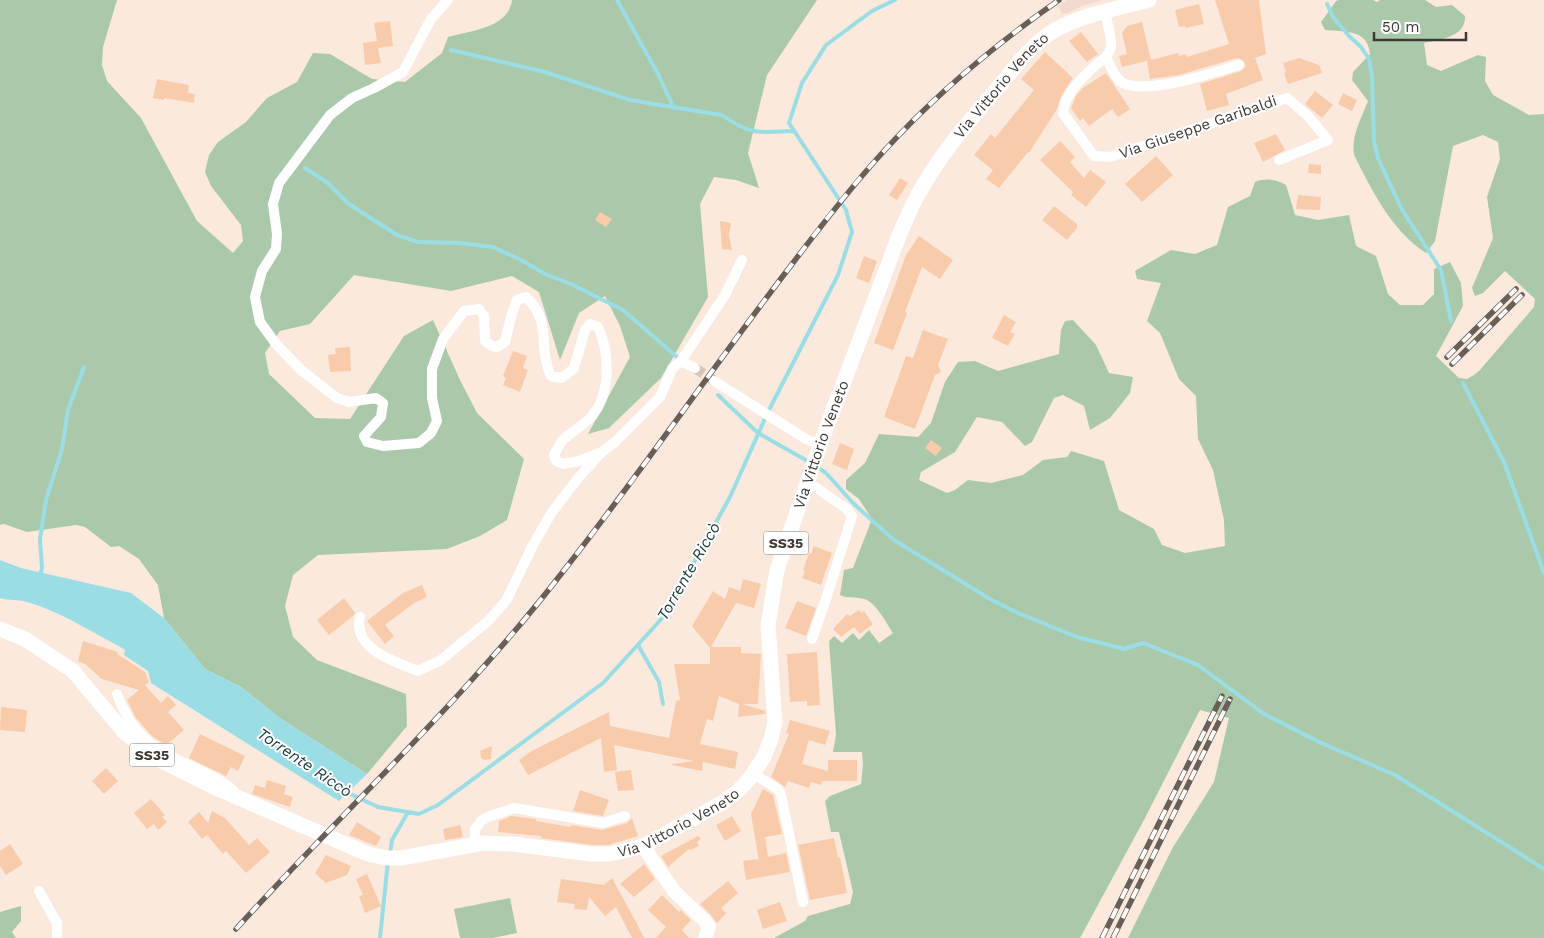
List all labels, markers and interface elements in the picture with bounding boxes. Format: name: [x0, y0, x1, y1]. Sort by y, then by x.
scale bar: [1374, 10, 1466, 42]
text: 50 m: [1382, 18, 1419, 36]
street label: Via Vittorio Veneto: [950, 28, 1052, 142]
street label: Via Giuseppe Garibaldi: [1117, 92, 1279, 162]
street label: Via Vittorio Veneto: [790, 378, 853, 511]
water label: Torrente Riccò: [653, 519, 724, 624]
road number: SS35: [764, 532, 808, 554]
water label: Torrente Riccò: [254, 724, 356, 801]
road number: SS35: [130, 744, 174, 766]
street label: Via Vittorio Veneto: [616, 784, 743, 861]

